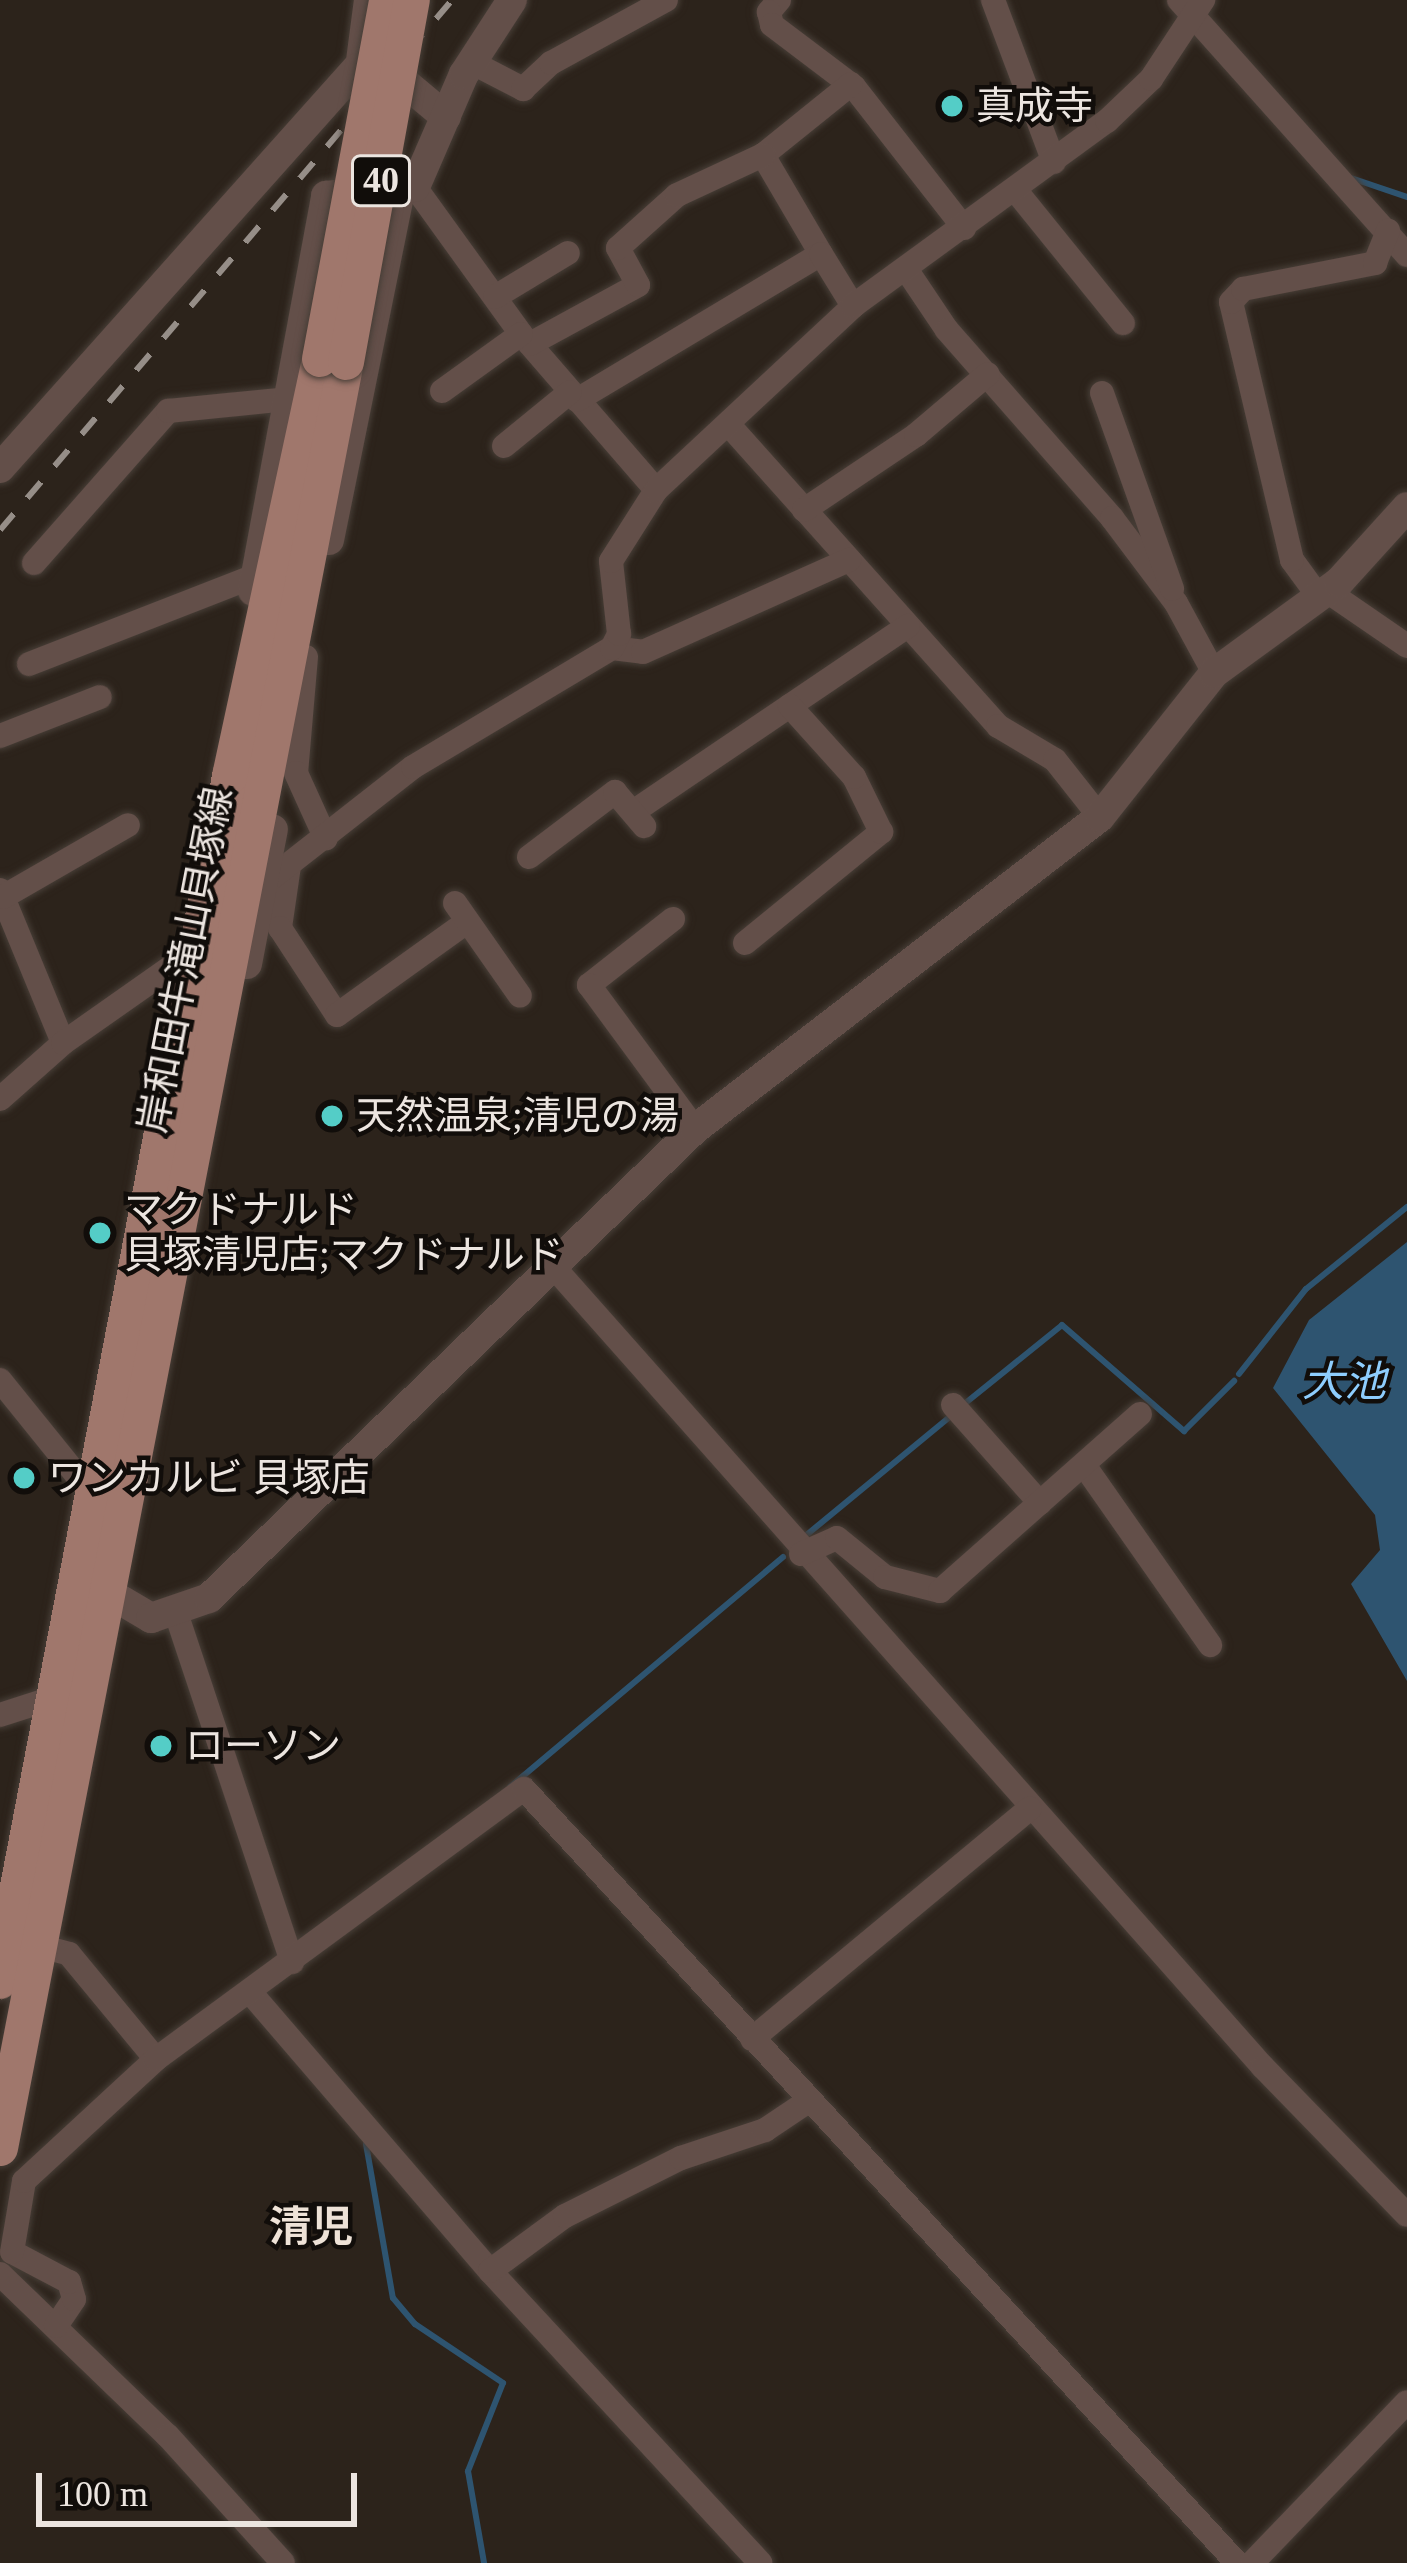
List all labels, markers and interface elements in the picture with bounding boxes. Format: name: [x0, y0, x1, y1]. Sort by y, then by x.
place label: 真成寺: [976, 83, 1093, 129]
marker: 真成寺: [939, 93, 965, 119]
road number: 40: [351, 151, 411, 211]
street label: 岸和田牛滝山貝塚線: [130, 783, 242, 1137]
place label: 天然温泉;清児の湯: [356, 1093, 679, 1139]
marker: 天然温泉;清児の湯: [319, 1103, 345, 1129]
place label: マクドナルド 貝塚清児店;マクドナルド: [124, 1188, 564, 1279]
marker: マクドナルド 貝塚清児店;マクドナルド: [87, 1220, 113, 1246]
water label: 大池: [1302, 1357, 1386, 1407]
place label: ワンカルビ 貝塚店: [48, 1455, 370, 1501]
marker: ワンカルビ 貝塚店: [11, 1465, 37, 1491]
place label: ローソン: [185, 1723, 341, 1769]
marker: ローソン: [148, 1733, 174, 1759]
district label: 清児: [269, 2202, 353, 2252]
scale bar: [42, 2449, 363, 2523]
text: 100 m: [57, 2474, 148, 2514]

